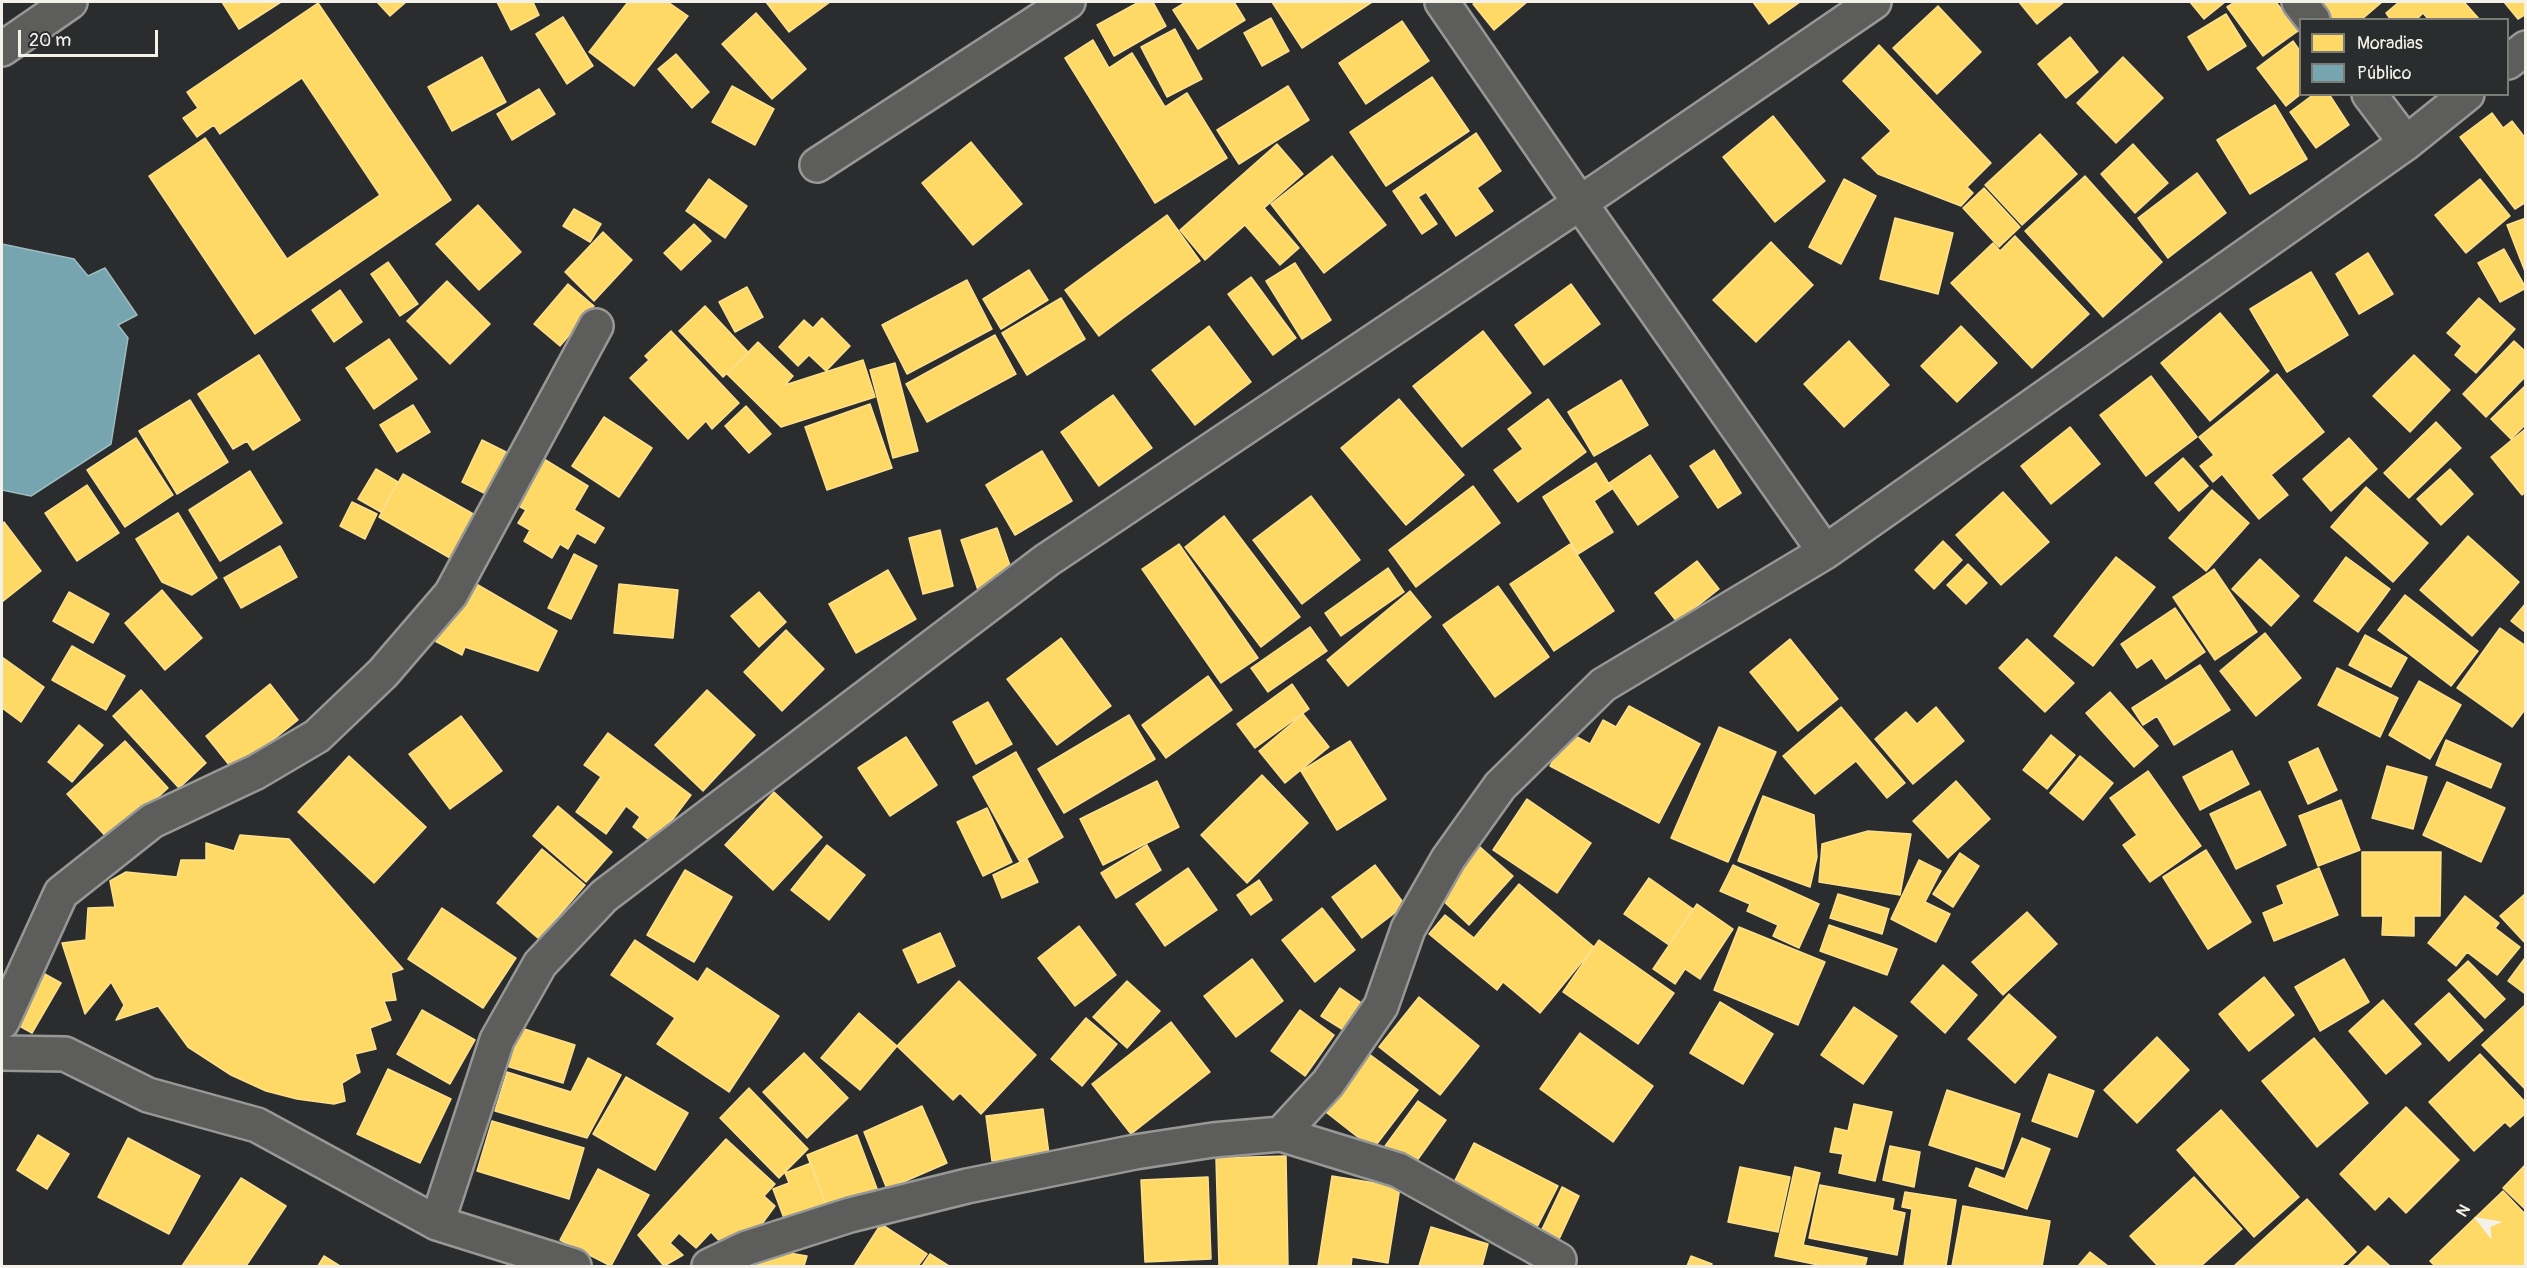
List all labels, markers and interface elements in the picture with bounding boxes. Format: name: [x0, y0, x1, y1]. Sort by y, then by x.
scale bar: [21, 18, 160, 56]
legend: [2299, 18, 2509, 96]
text: 20 m: [29, 29, 71, 52]
text: Moradias: [2357, 32, 2423, 55]
text: Público: [2357, 62, 2411, 85]
north arrow: [2449, 1190, 2509, 1250]
text: N: [2452, 1201, 2475, 1221]

